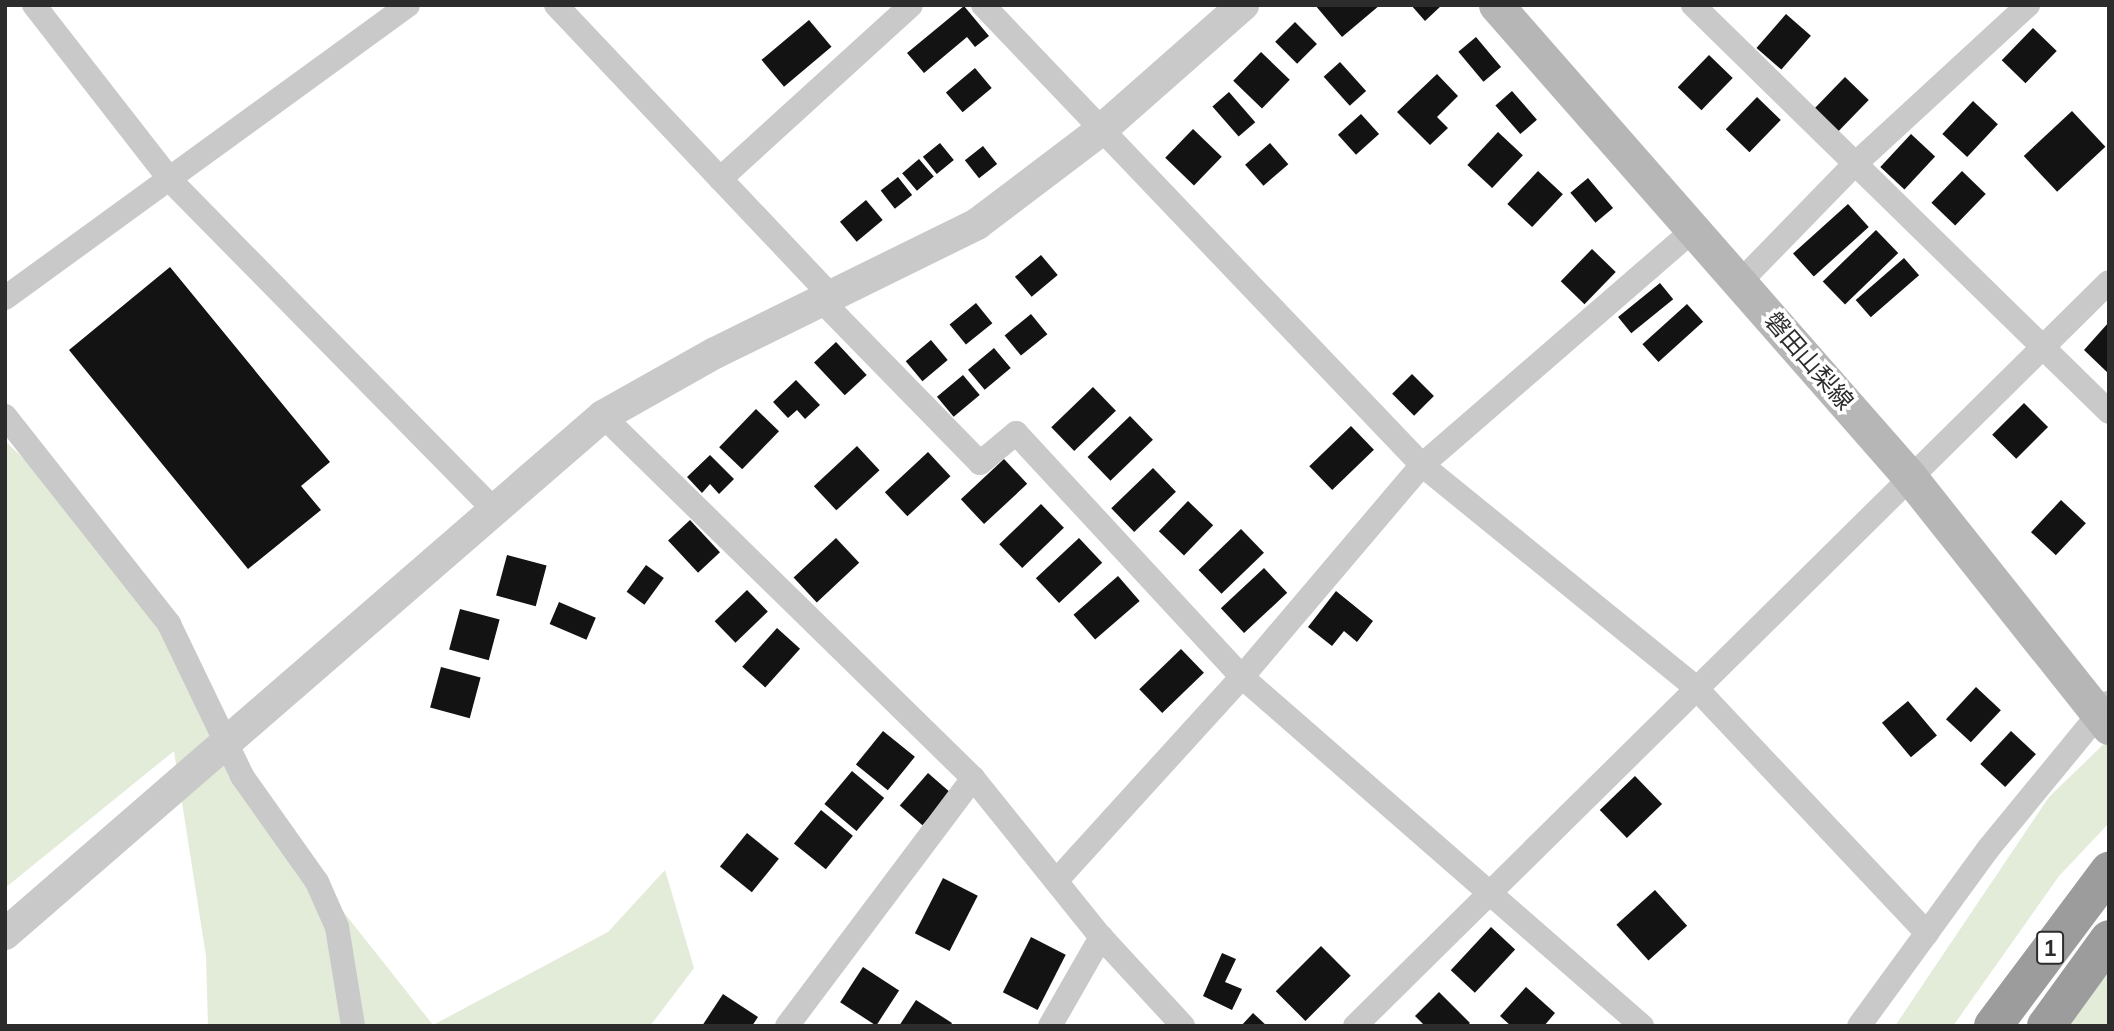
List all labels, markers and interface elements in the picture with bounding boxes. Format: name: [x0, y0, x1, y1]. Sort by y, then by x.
street label: 磐田山梨線: [1759, 306, 1859, 416]
road number: 1: [2036, 928, 2064, 967]

